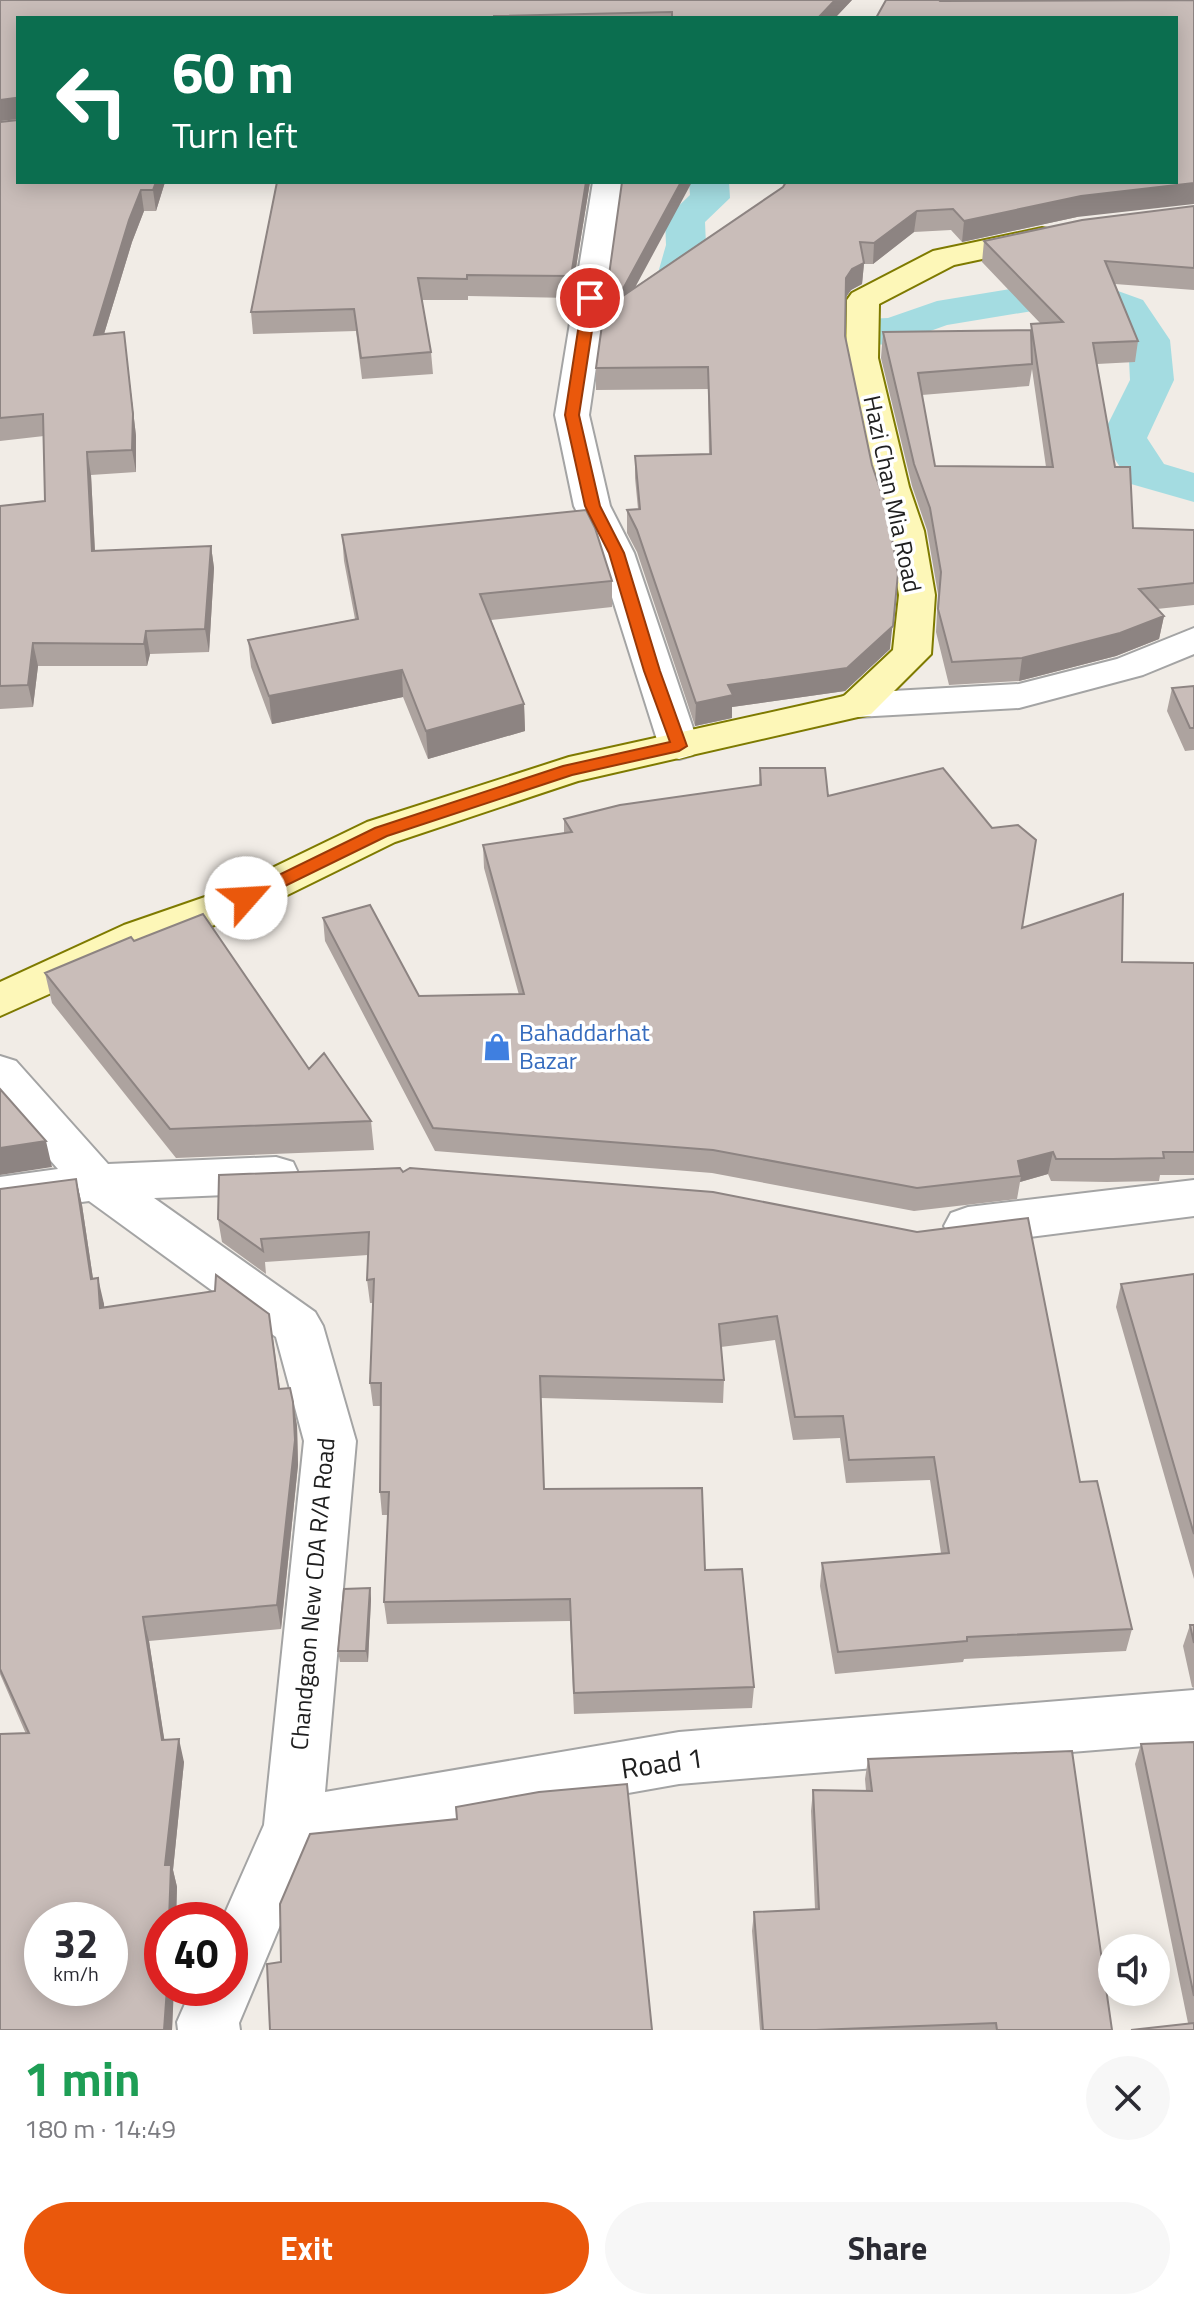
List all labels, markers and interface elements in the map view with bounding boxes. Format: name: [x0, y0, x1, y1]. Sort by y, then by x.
text: 60 m: [172, 30, 294, 115]
icon: left: [40, 48, 144, 152]
text: Turn left: [172, 107, 298, 162]
pin: [556, 264, 624, 332]
icon: arrive: [568, 276, 612, 320]
street label: Hazi Chan Mia Road: [855, 392, 931, 596]
position arrow: [204, 856, 288, 940]
place label: Bahaddarhat Bazar: [519, 1014, 650, 1078]
shop icon: Bahaddarhat Bazar: [482, 1032, 512, 1062]
street label: Chandgaon New CDA R/A Road: [280, 1436, 344, 1752]
street label: Road 1: [618, 1735, 706, 1790]
speed limit sign: 40: [144, 1902, 248, 2006]
text: 32: [54, 1913, 98, 1974]
map controls: [1098, 1934, 1170, 2006]
button: sound: [1098, 1934, 1170, 2006]
text: km/h: [53, 1958, 99, 1989]
text: 1 min: [24, 2042, 141, 2115]
button: close: [1086, 2056, 1170, 2140]
text: 180 m · 14:49: [24, 2109, 176, 2148]
button: Exit: [24, 2202, 589, 2294]
button: Share: [605, 2202, 1170, 2294]

